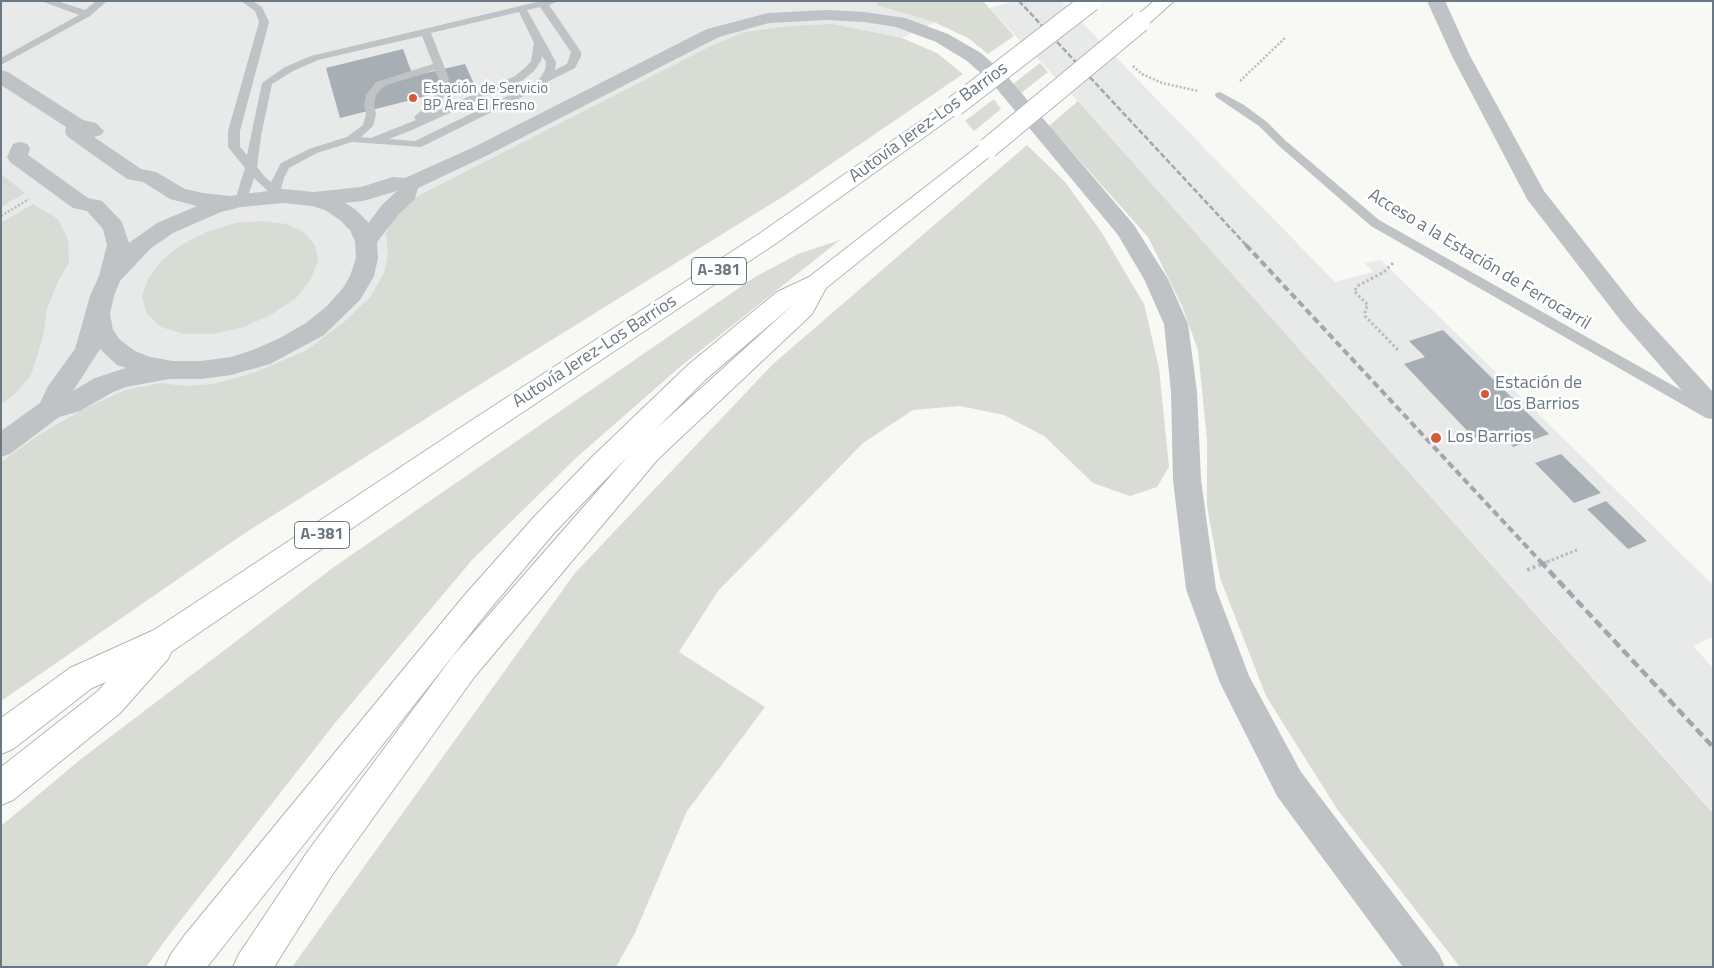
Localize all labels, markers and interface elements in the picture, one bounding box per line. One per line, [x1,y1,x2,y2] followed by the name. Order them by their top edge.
[845,58,1013,188] street label: Autovía Jerez-Los Barrios
[423,80,548,115] place label: Estación de Servicio BP Área El Fresno
[407,92,419,104] marker: Estación de Servicio BP Área El Fresno
[1364,185,1594,335] street label: Acceso a la Estación de Ferrocarril
[692,258,746,284] road number: A-381
[509,291,681,413] street label: Autovía Jerez-Los Barrios
[1495,373,1582,416] place label: Estación de Los Barrios
[1479,388,1491,400] marker: Estación de Los Barrios
[1447,427,1532,449] place label: Los Barrios
[1429,431,1443,445] marker: Los Barrios
[294,522,350,548] road number: A-381

